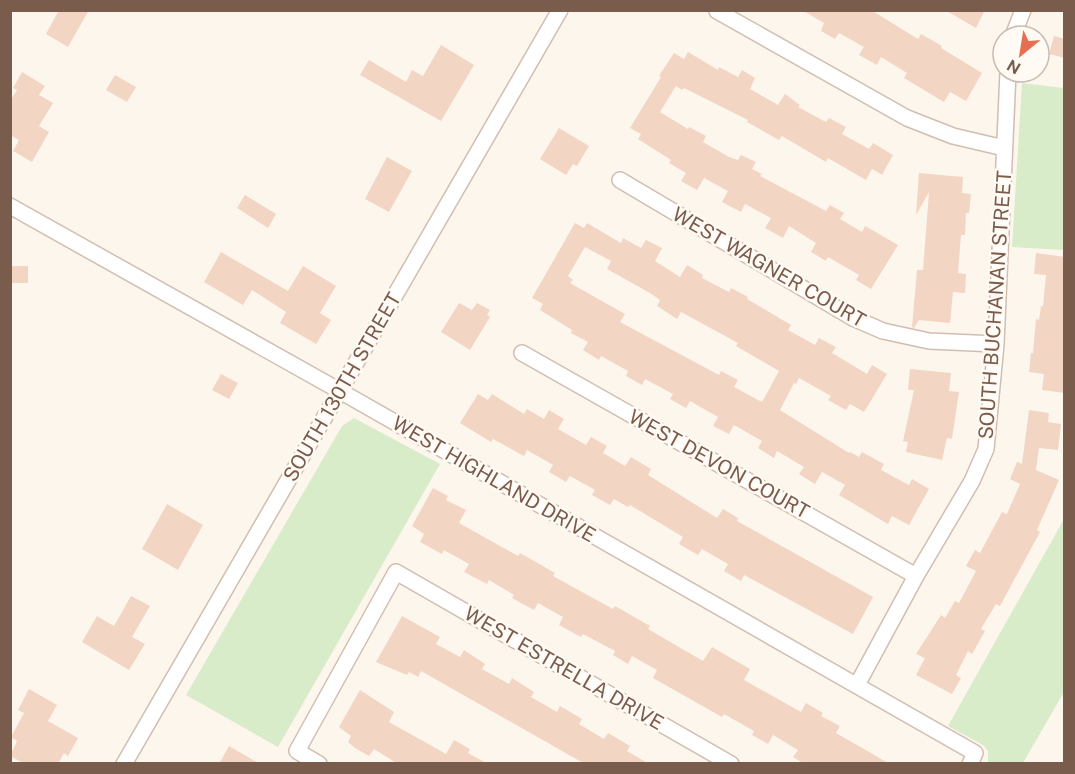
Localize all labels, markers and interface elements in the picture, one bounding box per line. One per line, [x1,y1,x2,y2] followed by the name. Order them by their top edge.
[991,24,1051,84] north arrow
[1004,55,1024,78] text: N
[974,170,1016,440] street label: SOUTH BUCHANAN STREET
[668,202,870,332] street label: WEST WAGNER COURT
[278,288,406,486] street label: SOUTH 130TH STREET
[624,404,814,524] street label: WEST DEVON COURT
[388,411,600,547] street label: WEST HIGHLAND DRIVE
[460,601,668,735] street label: WEST ESTRELLA DRIVE

